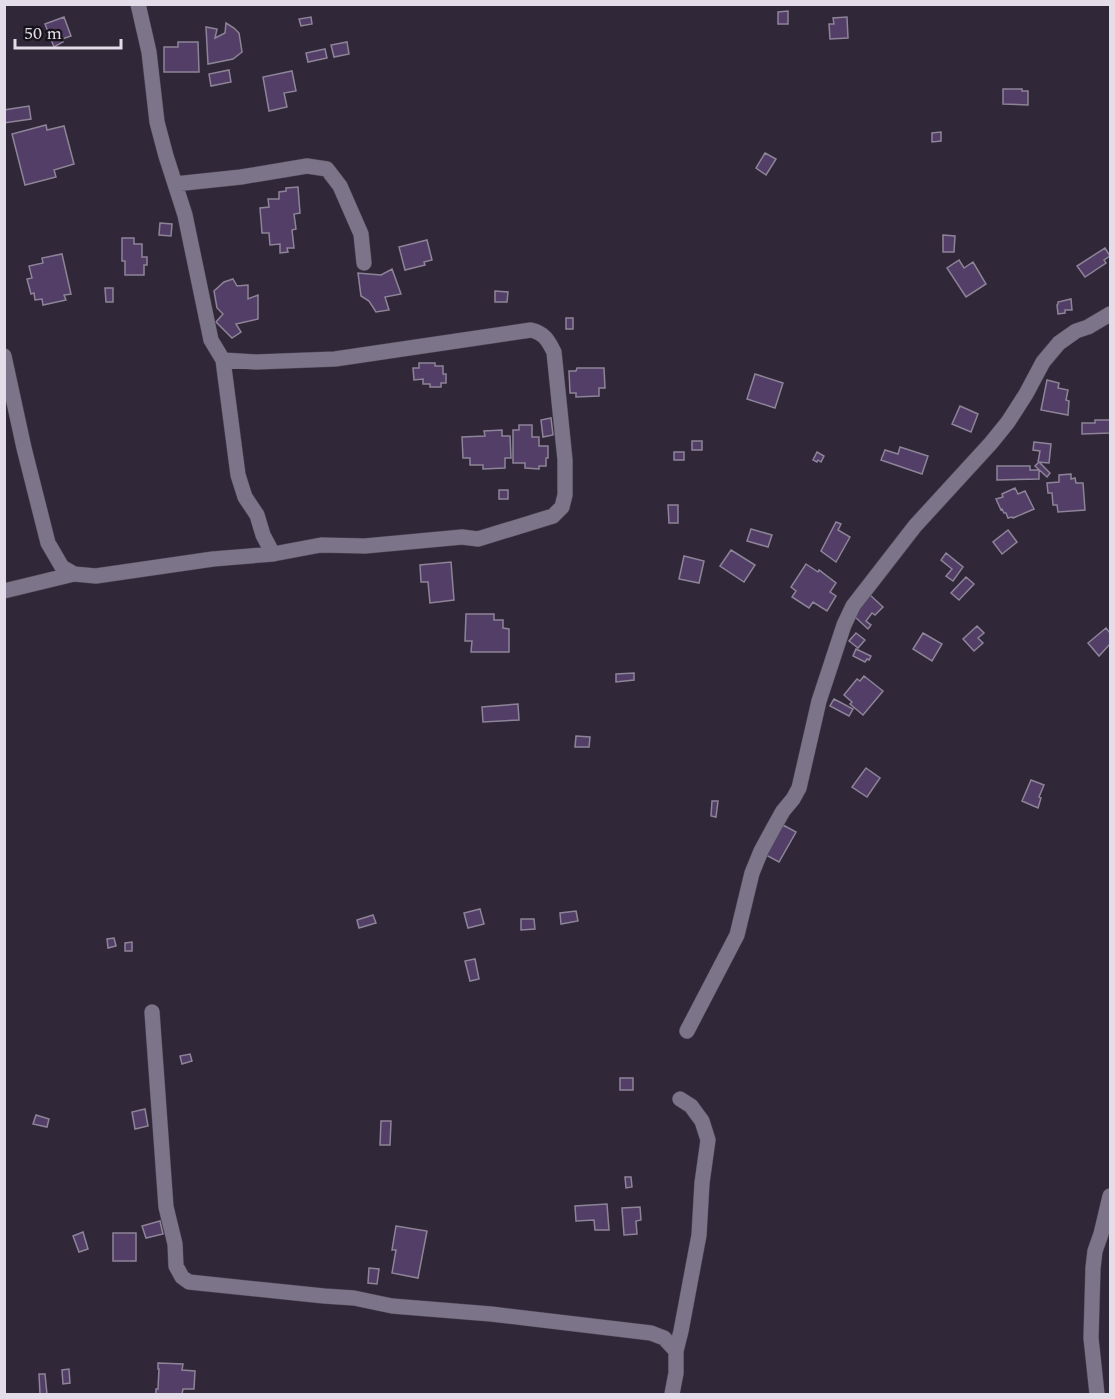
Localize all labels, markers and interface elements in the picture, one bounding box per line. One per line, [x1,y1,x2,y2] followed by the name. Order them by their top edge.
[15,12,122,50] scale bar
[24,20,62,47] text: 50 m

